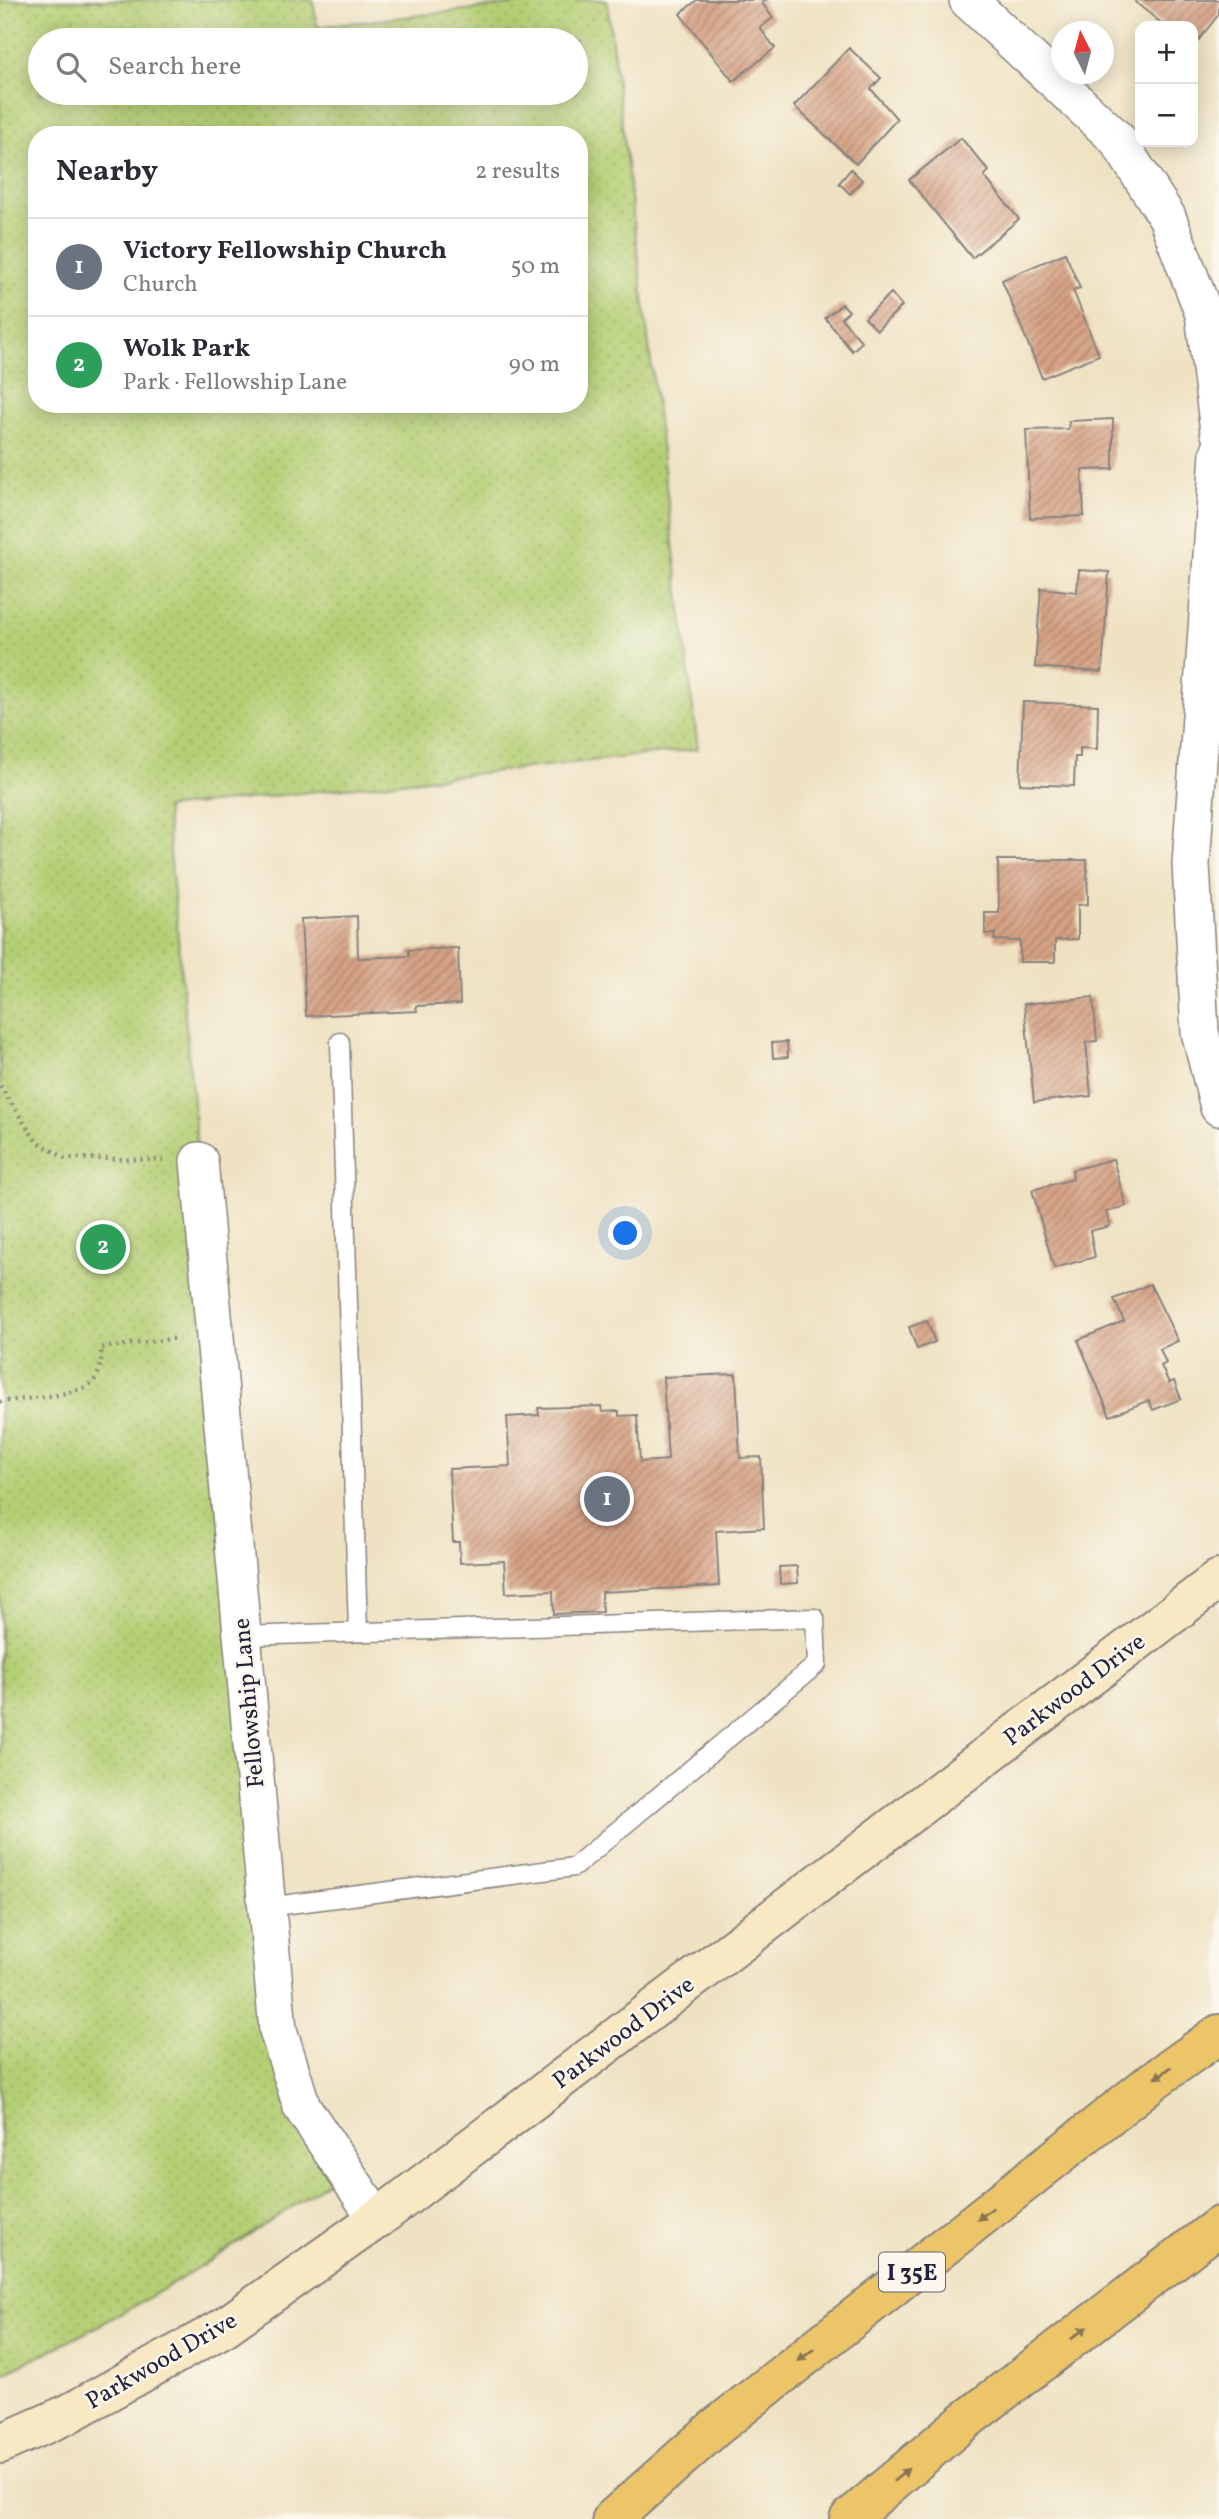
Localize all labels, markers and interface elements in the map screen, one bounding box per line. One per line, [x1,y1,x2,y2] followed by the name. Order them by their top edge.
[1051,21,1114,84] north arrow
[1135,21,1198,147] map controls
[1135,21,1198,84] button: +
[28,28,588,105] search box
[52,48,90,86] icon: search
[108,49,241,85] text: Search here
[1135,84,1198,147] button: −
[56,151,158,193] text: Nearby
[475,156,560,188] text: 2 results
[123,233,447,269] text: Victory Fellowship Church
[74,251,84,283] text: 1
[511,251,560,283] text: 50 m
[123,269,198,301] text: Church
[123,331,250,367] text: Wolk Park
[73,349,85,381] text: 2
[509,349,560,381] text: 90 m
[123,367,347,399] text: Park · Fellowship Lane
[608,1216,642,1250] your location
[80,1221,126,1273] pin: 2
[584,1473,630,1525] pin: 1
[226,1616,274,1789] street label: Fellowship Lane
[997,1626,1153,1755] street label: Parkwood Drive
[546,1969,702,2098] street label: Parkwood Drive
[1154,2066,1172,2080] one-way arrow
[976,2207,994,2222] one-way arrow
[879,2252,945,2292] road number: I 35E
[80,2305,244,2419] street label: Parkwood Drive
[1070,2327,1088,2341] one-way arrow
[798,2348,816,2363] one-way arrow
[892,2467,910,2483] one-way arrow

